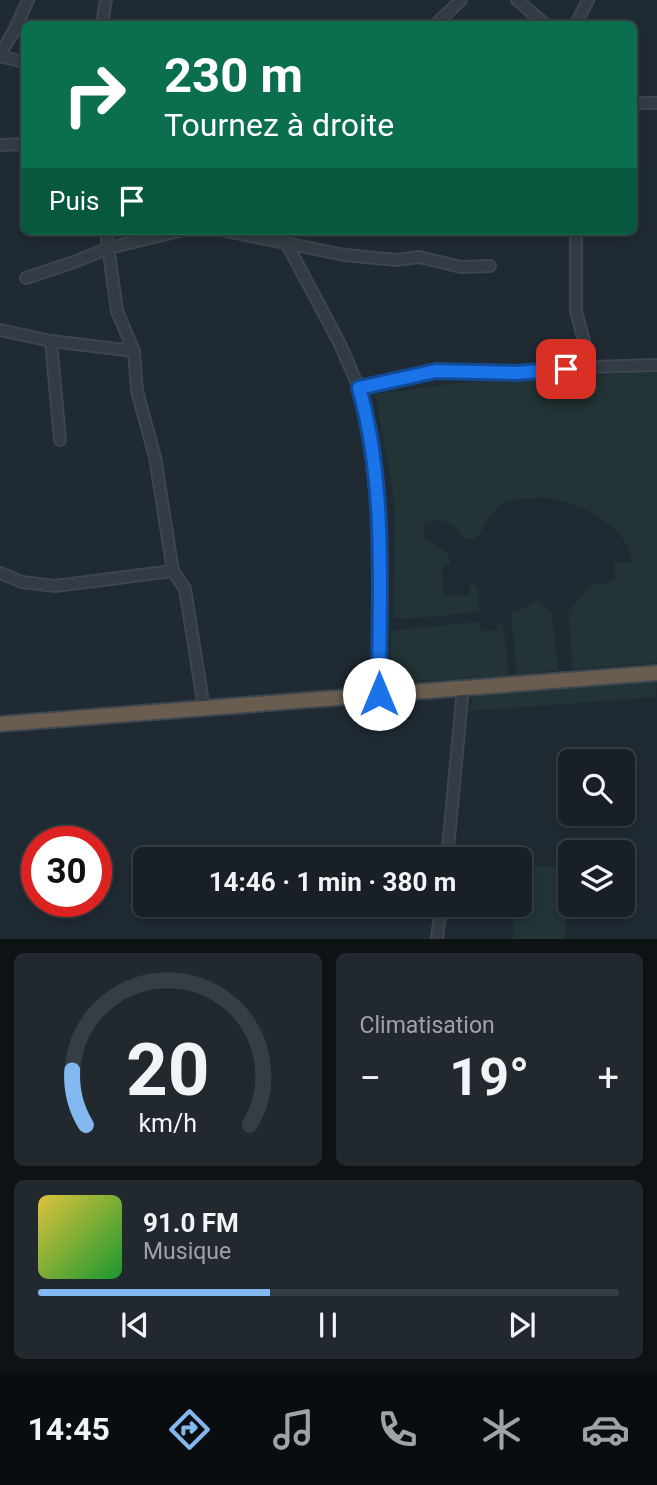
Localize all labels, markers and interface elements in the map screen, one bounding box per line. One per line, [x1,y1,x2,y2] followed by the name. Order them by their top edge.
[164,47,303,104] text: 230 m
[49,49,140,140] icon: right
[164,106,394,144] text: Tournez à droite
[113,182,151,220] icon: arrive
[49,186,99,216] text: Puis
[536,339,596,399] pin
[547,350,585,388] icon: arrive
[342,657,416,731] position arrow
[558,749,635,917] map controls
[558,749,635,826] button: search
[21,826,112,917] speed limit sign: 30
[558,840,635,917] button: layers
[209,867,456,897] text: 14:46 · 1 min · 380 m
[360,1012,495,1039] text: Climatisation
[126,1028,210,1114] text: 20
[449,1047,529,1108] text: 19°
[360,1056,381,1100] text: −
[597,1056,619,1100] text: +
[138,1109,197,1138] text: km/h
[143,1208,239,1238] text: 91.0 FM
[143,1238,231,1265] text: Musique
[116,1306,154,1344] icon: previous
[309,1306,347,1344] icon: pause
[503,1306,541,1344] icon: next
[165,1405,214,1454] icon: directions
[269,1405,318,1454] icon: music
[373,1405,422,1454] icon: phone
[477,1405,526,1454] icon: climate
[581,1405,630,1454] icon: car
[27,1410,110,1448] text: 14:45

